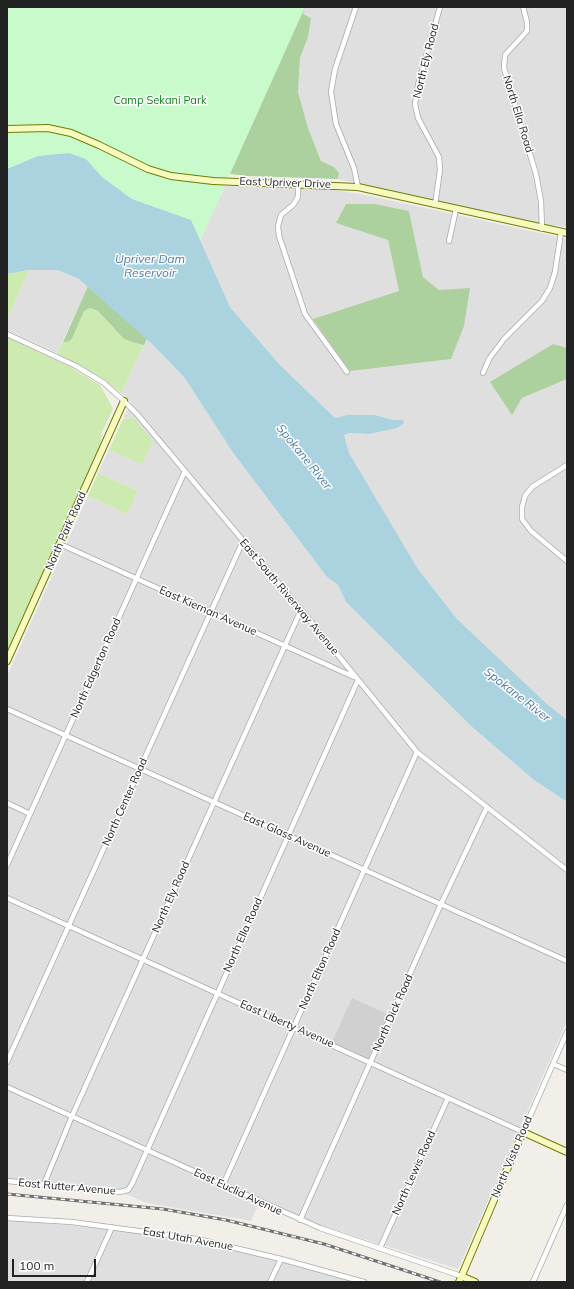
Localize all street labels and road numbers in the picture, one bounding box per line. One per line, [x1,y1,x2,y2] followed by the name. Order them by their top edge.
[410,22,442,100] street label: North Ely Road
[500,74,536,154] street label: North Ella Road
[239,175,331,191] street label: East Upriver Drive
[43,490,89,572] street label: North Park Road
[237,536,341,658] street label: East South Riverway Avenue
[157,584,259,638] street label: East Kiernan Avenue
[68,616,124,720] street label: North Edgerton Road
[100,756,150,848] street label: North Center Road
[241,810,333,860] street label: East Glass Avenue
[149,859,193,935] street label: North Ely Road
[221,896,265,974] street label: North Ella Road
[296,926,344,1012] street label: North Elton Road
[370,972,416,1054] street label: North Dick Road
[238,997,336,1051] street label: East Liberty Avenue
[489,1114,535,1200] street label: North Vista Road
[389,1129,439,1217] street label: North Lewis Road
[192,1166,284,1218] street label: East Euclid Avenue
[18,1176,116,1198] street label: East Rutter Avenue
[142,1225,234,1253] street label: East Utah Avenue

